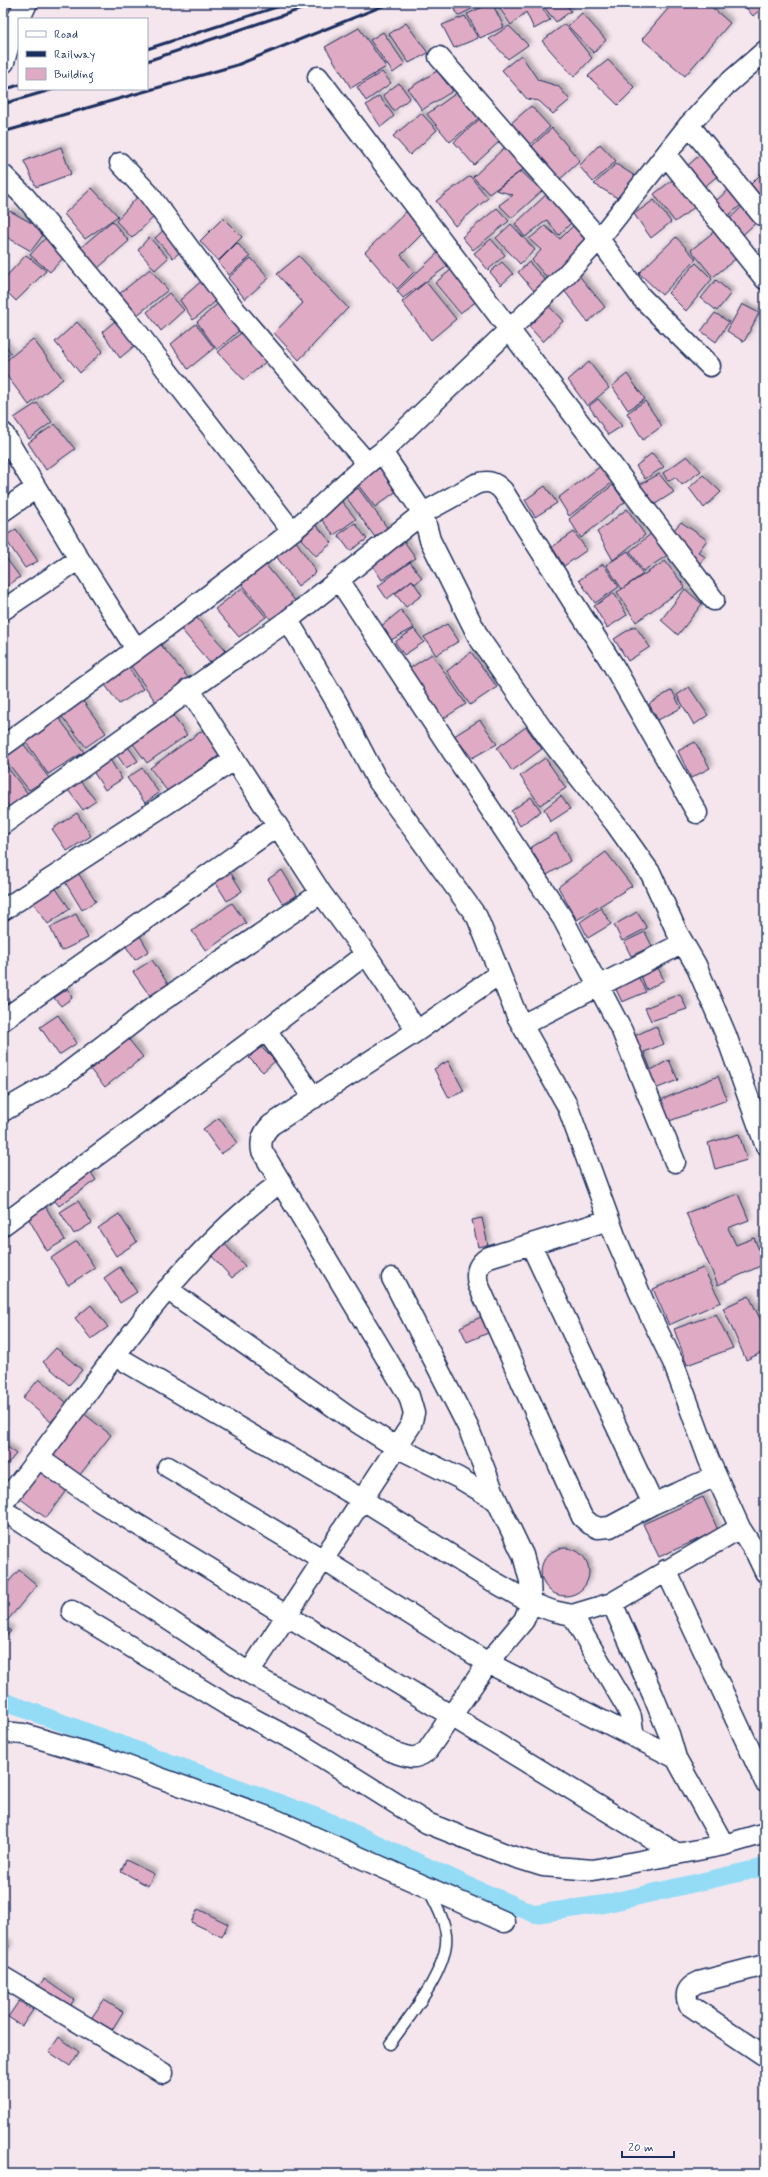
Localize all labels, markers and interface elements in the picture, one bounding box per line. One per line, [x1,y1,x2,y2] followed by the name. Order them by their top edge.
[18,18,148,90] legend
[54,27,78,43] text: Road
[54,47,96,63] text: Railway
[54,67,94,84] text: Building
[622,2133,674,2159] scale bar
[628,2140,654,2156] text: 20 m

